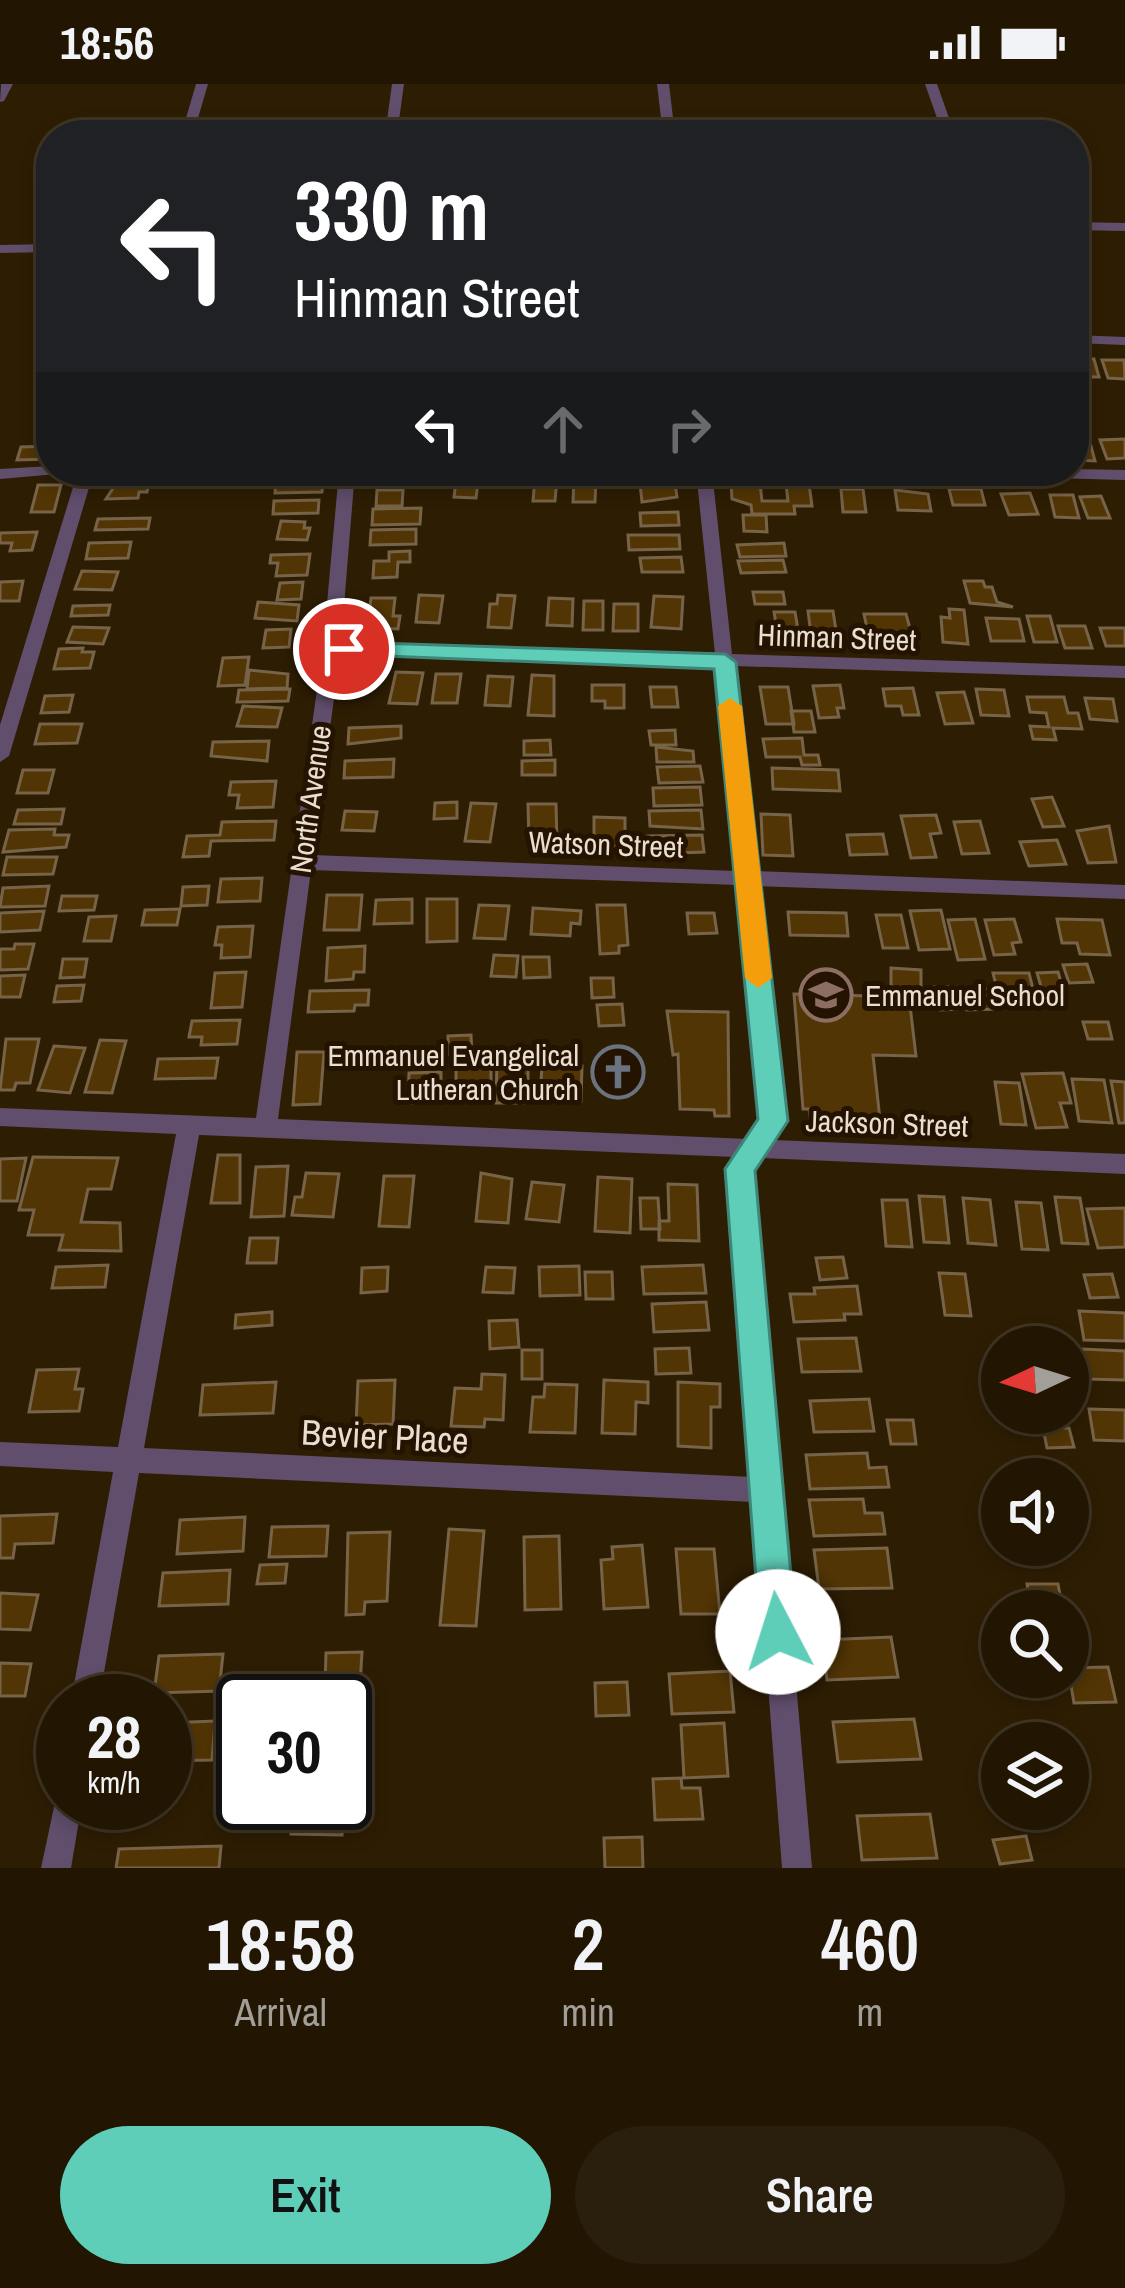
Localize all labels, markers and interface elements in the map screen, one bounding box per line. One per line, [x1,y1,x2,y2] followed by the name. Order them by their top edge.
[60,12,154,73] text: 18:56
[294,153,489,266] text: 330 m
[96,168,252,324] icon: left
[294,261,580,334] text: Hinman Street
[404,396,470,462] icon: left
[530,396,596,462] icon: ahead
[656,396,722,462] icon: right
[293,598,395,700] pin
[757,614,917,660] street label: Hinman Street
[311,616,377,682] icon: arrive
[280,723,340,875] street label: North Avenue
[528,821,684,867] street label: Watson Street
[798,967,854,1023] school or university icon: Emmanuel School
[865,975,1065,1015] place label: Emmanuel School
[327,1035,579,1109] place label: Emmanuel Evangelical Lutheran Church
[590,1044,646,1100] church icon: Emmanuel Evangelical Lutheran Church
[805,1100,969,1146] street label: Jackson Street
[981,1326,1089,1434] north arrow
[981,1326,1089,1830] map controls
[300,1408,470,1464] street label: Bevier Place
[981,1458,1089,1566] button: sound
[715,1569,841,1695] position arrow
[981,1590,1089,1698] button: search
[216,1674,372,1830] speed limit sign: 30
[87,1696,141,1777] text: 28
[981,1722,1089,1830] button: layers
[87,1762,141,1802] text: km/h
[206,1895,356,1992] text: 18:58
[572,1895,605,1992] text: 2
[821,1895,919,1992] text: 460
[235,1986,327,2038] text: Arrival
[562,1986,615,2038] text: min
[857,1986,883,2038] text: m
[60,2126,551,2264] button: Exit
[575,2126,1065,2264] button: Share

